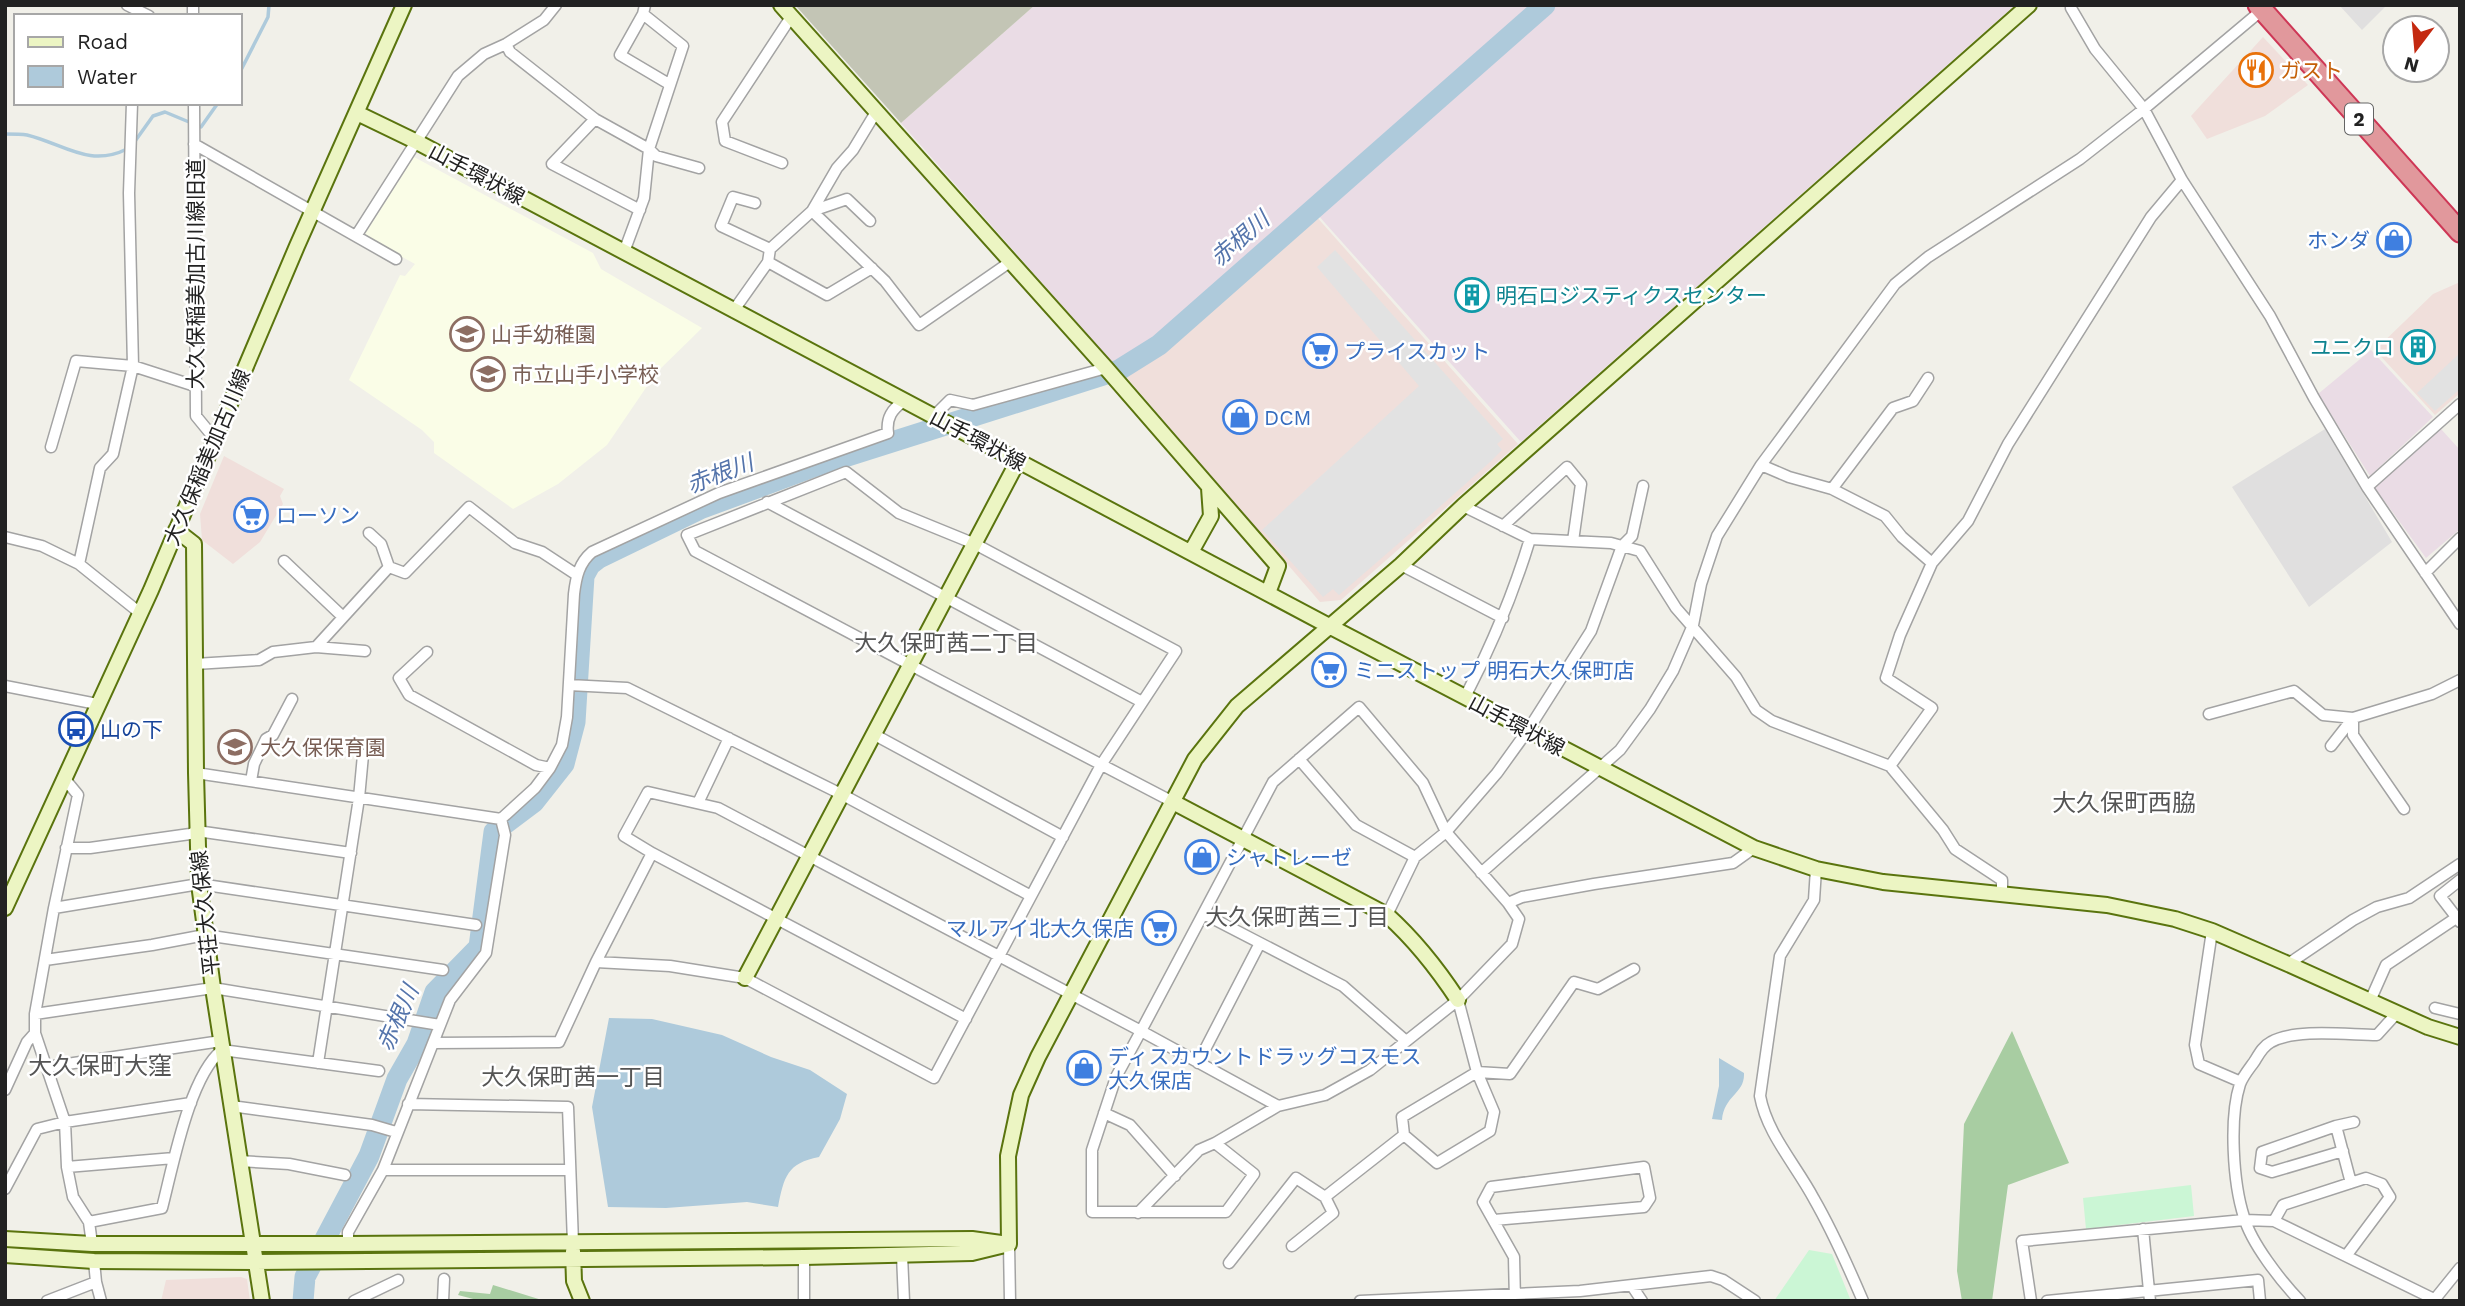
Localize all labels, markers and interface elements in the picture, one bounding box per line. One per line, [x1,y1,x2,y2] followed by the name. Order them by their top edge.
[14,14,242,105] legend
[2381,14,2451,84] north arrow
[77,29,128,54] text: Road
[2237,51,2275,89] restaurant icon: ガスト
[2402,52,2421,78] text: N
[2280,58,2343,83] place label: ガスト
[77,64,138,89] text: Water
[2345,104,2373,134] road number: 2
[425,138,529,210] street label: 山手環状線
[183,159,208,390] street label: 大久保稲美加古川線旧道
[1205,204,1277,272] water label: 赤根川
[2375,221,2413,259] shop icon: ホンダ
[2307,228,2370,253] place label: ホンダ
[1453,276,1491,314] building icon: 明石ロジスティクスセンター
[1496,283,1767,308] place label: 明石ロジスティクスセンター
[448,315,486,353] school or university icon: 山手幼稚園
[491,322,596,347] place label: 山手幼稚園
[2399,328,2437,366] building icon: ユニクロ
[1301,332,1339,370] supermarket icon: プライスカット
[2310,335,2394,360] place label: ユニクロ
[1344,339,1490,364] place label: プライスカット
[469,355,507,393] school or university icon: 市立山手小学校
[512,362,659,387] place label: 市立山手小学校
[159,365,255,549] street label: 大久保稲美加古川線
[1221,398,1259,436] shop icon: DCM
[926,404,1030,476] street label: 山手環状線
[1264,405,1311,430] place label: DCM
[683,448,760,499] water label: 赤根川
[232,496,270,534] supermarket icon: ローソン
[276,503,360,528] place label: ローソン
[854,630,1038,657] district label: 大久保町茜二丁目
[1310,651,1348,689] supermarket icon: ミニストップ 明石大久保町店
[1354,658,1634,683] place label: ミニストップ 明石大久保町店
[1465,689,1569,761] street label: 山手環状線
[57,710,95,748] bus stop icon: 山の下
[100,717,163,742] place label: 山の下
[216,728,254,766] school or university icon: 大久保保育園
[260,735,386,760] place label: 大久保保育園
[2052,789,2196,817] district label: 大久保町西脇
[1183,838,1221,876] shop icon: シャトレーゼ
[1226,845,1352,870] place label: シャトレーゼ
[186,849,224,977] street label: 平荘大久保線
[1205,904,1389,931] district label: 大久保町茜三丁目
[1140,909,1178,947] supermarket icon: マルアイ北大久保店
[946,916,1134,941] place label: マルアイ北大久保店
[372,978,426,1055] water label: 赤根川
[1108,1044,1422,1093] place label: ディスカウントドラッグコスモス 大久保店
[1065,1049,1103,1087] shop icon: ディスカウントドラッグコスモス 大久保店
[28,1052,172,1080] district label: 大久保町大窪
[481,1064,665,1091] district label: 大久保町茜一丁目

